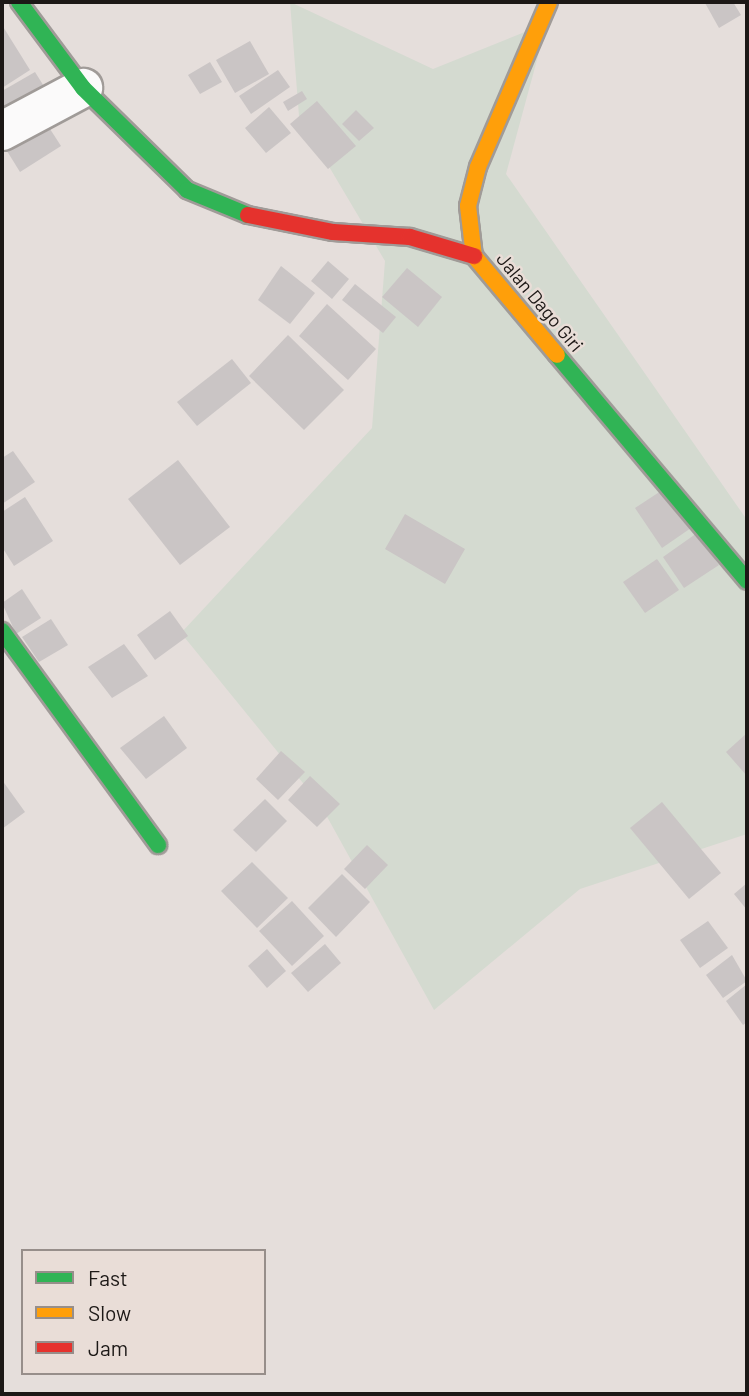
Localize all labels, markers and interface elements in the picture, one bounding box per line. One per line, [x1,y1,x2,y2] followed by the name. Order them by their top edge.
[492,248,588,356] street label: Jalan Dago Giri
[21,1249,266,1375] legend
[88,1265,128,1290] text: Fast
[88,1300,131,1325] text: Slow
[88,1335,128,1360] text: Jam

